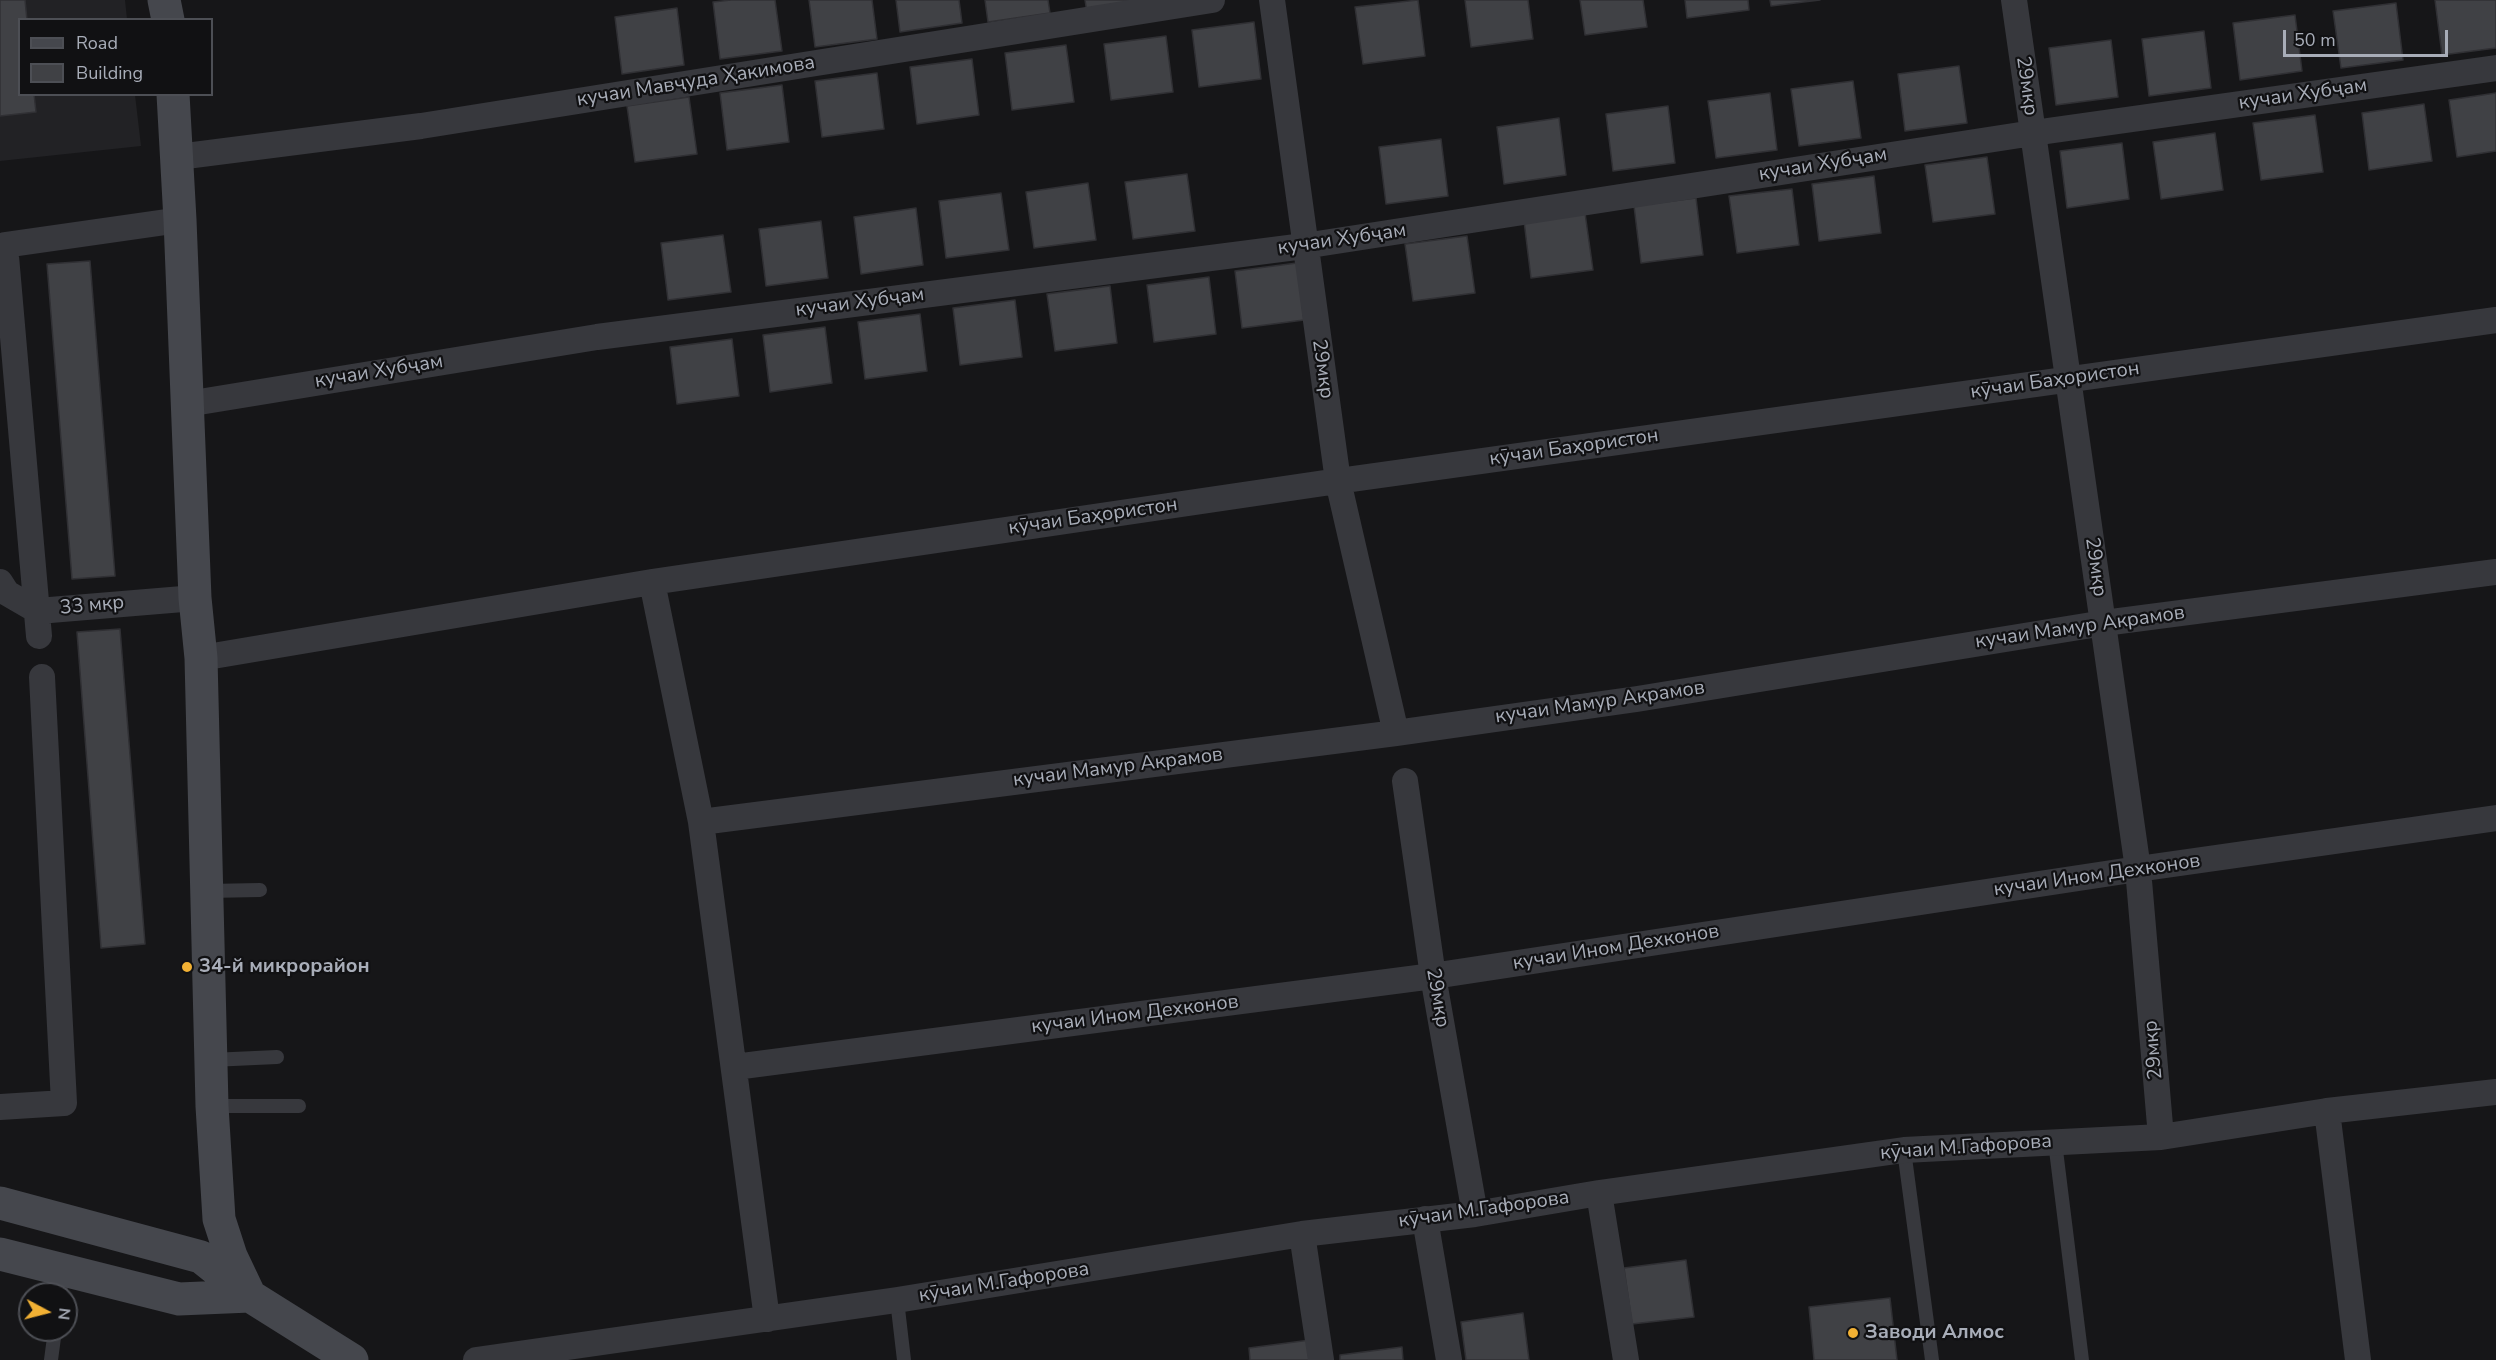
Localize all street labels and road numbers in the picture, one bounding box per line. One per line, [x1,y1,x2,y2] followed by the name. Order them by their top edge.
[575,51,817,113] street label: кучаи Мавҷуда Ҳакимова
[2010,55,2042,117] street label: 29мкр
[2237,74,2369,116] street label: кучаи Хубҷам
[1757,143,1889,187] street label: кучаи Хубҷам
[1276,219,1408,261] street label: кучаи Хубҷам
[794,283,926,323] street label: кучаи Хубҷам
[1306,338,1338,400] street label: 29мкр
[313,350,445,394] street label: кучаи Хубҷам
[1969,357,2141,405] street label: кӯчаи Баҳористон
[1488,424,1660,472] street label: кӯчаи Баҳористон
[1007,493,1179,541] street label: кӯчаи Баҳористон
[2079,536,2111,598] street label: 29мкр
[59,591,125,621] street label: 33 мкр
[1974,601,2186,655] street label: кучаи Мамур Акрамов
[1494,676,1706,730] street label: кучаи Мамур Акрамов
[1012,743,1224,793] street label: кучаи Мамур Акрамов
[1992,850,2202,902] street label: кучаи Ином Дехконов
[1511,920,1721,976] street label: кучаи Ином Дехконов
[1420,967,1454,1029] street label: 29мкр
[1030,990,1240,1040] street label: кучаи Ином Дехконов
[2139,1019,2169,1081] street label: 29мкр
[1879,1130,2053,1166] street label: кӯчаи М.Гафорова
[1397,1186,1571,1234] street label: кӯчаи М.Гафорова
[917,1258,1091,1308] street label: кӯчаи М.Гафорова

